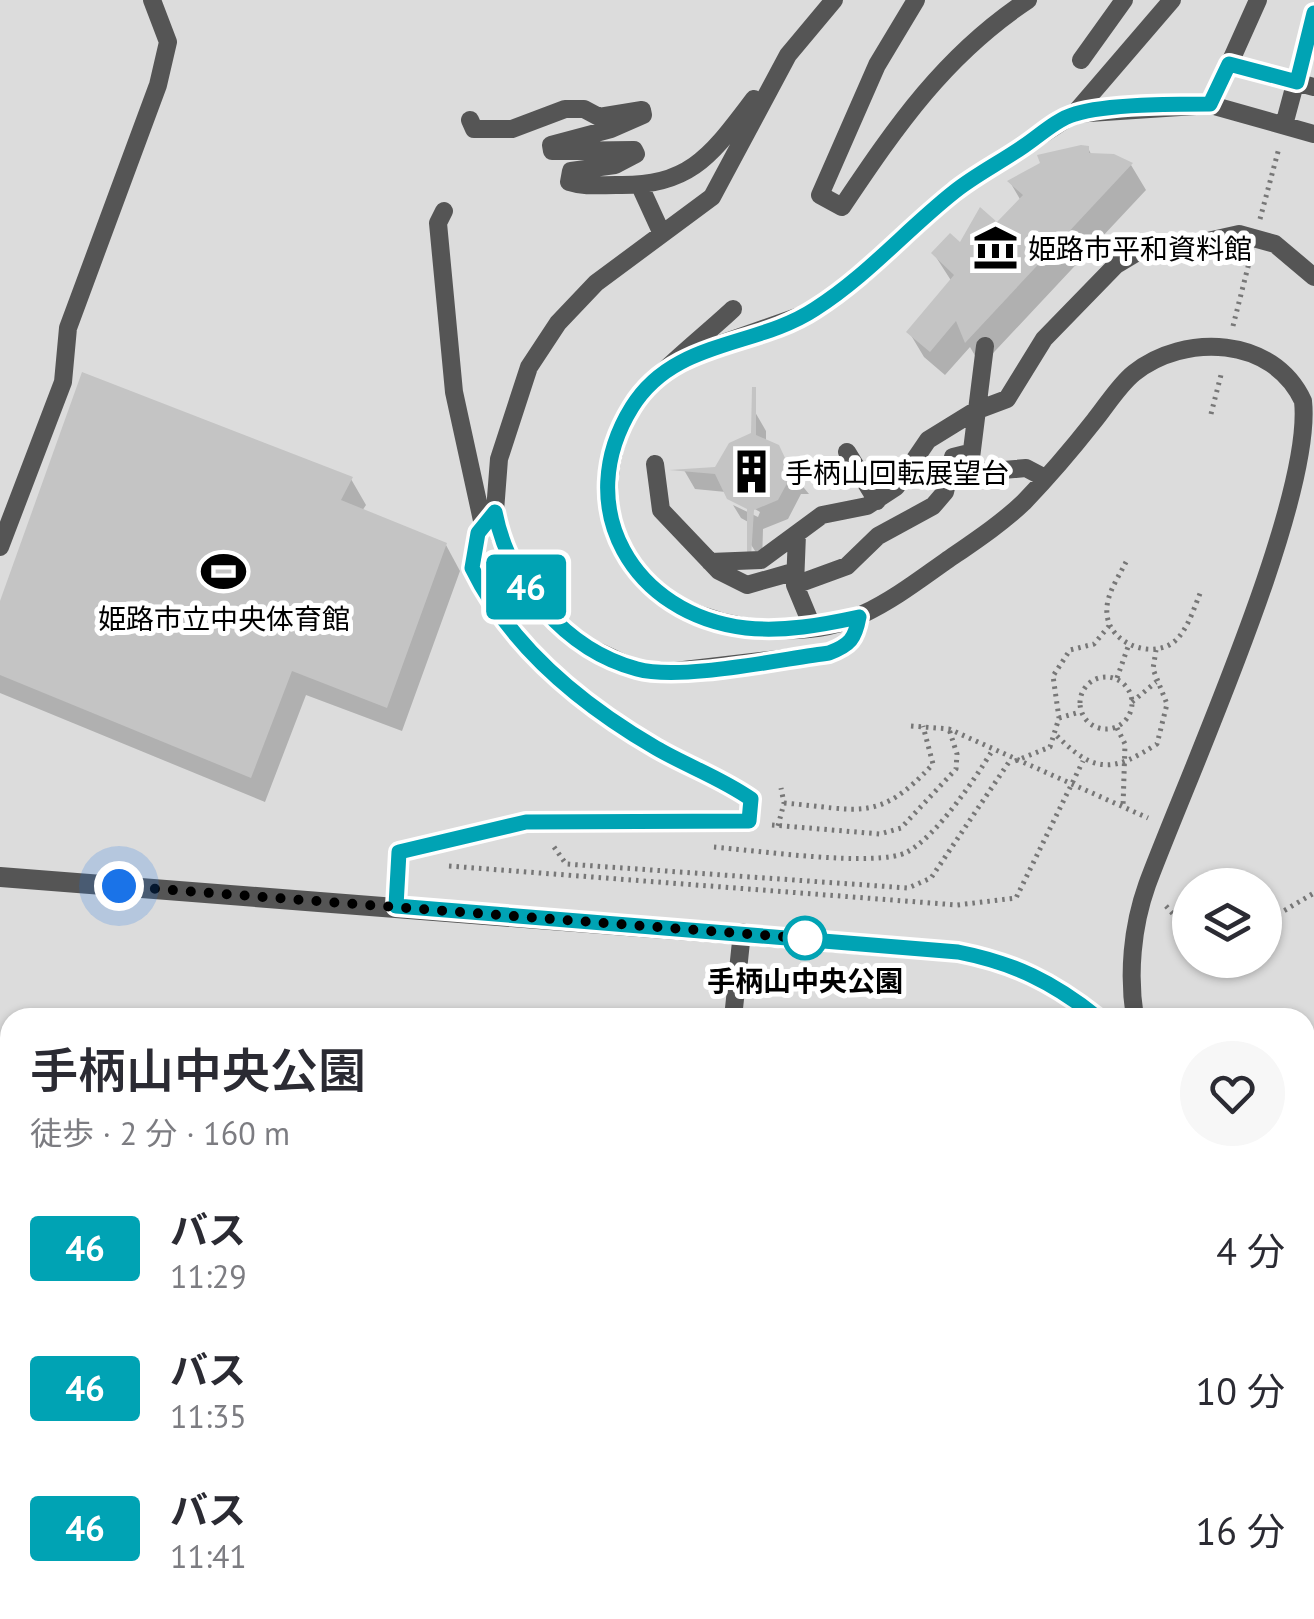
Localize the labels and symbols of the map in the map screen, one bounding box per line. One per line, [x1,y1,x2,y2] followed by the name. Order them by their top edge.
[971,224,1019,272] museum icon: 姫路市平和資料館
[1028,230,1252,267] place label: 姫路市平和資料館
[728,448,776,496] building icon: 手柄山回転展望台
[785,454,1009,491] place label: 手柄山回転展望台
[200,548,248,596] sports icon: 姫路市立中央体育館
[481,554,571,620] line badge: 46
[98,600,350,637] place label: 姫路市立中央体育館
[94,861,144,911] your location
[784,917,826,959] marker: 手柄山中央公園
[707,962,903,999] place label: 手柄山中央公園

